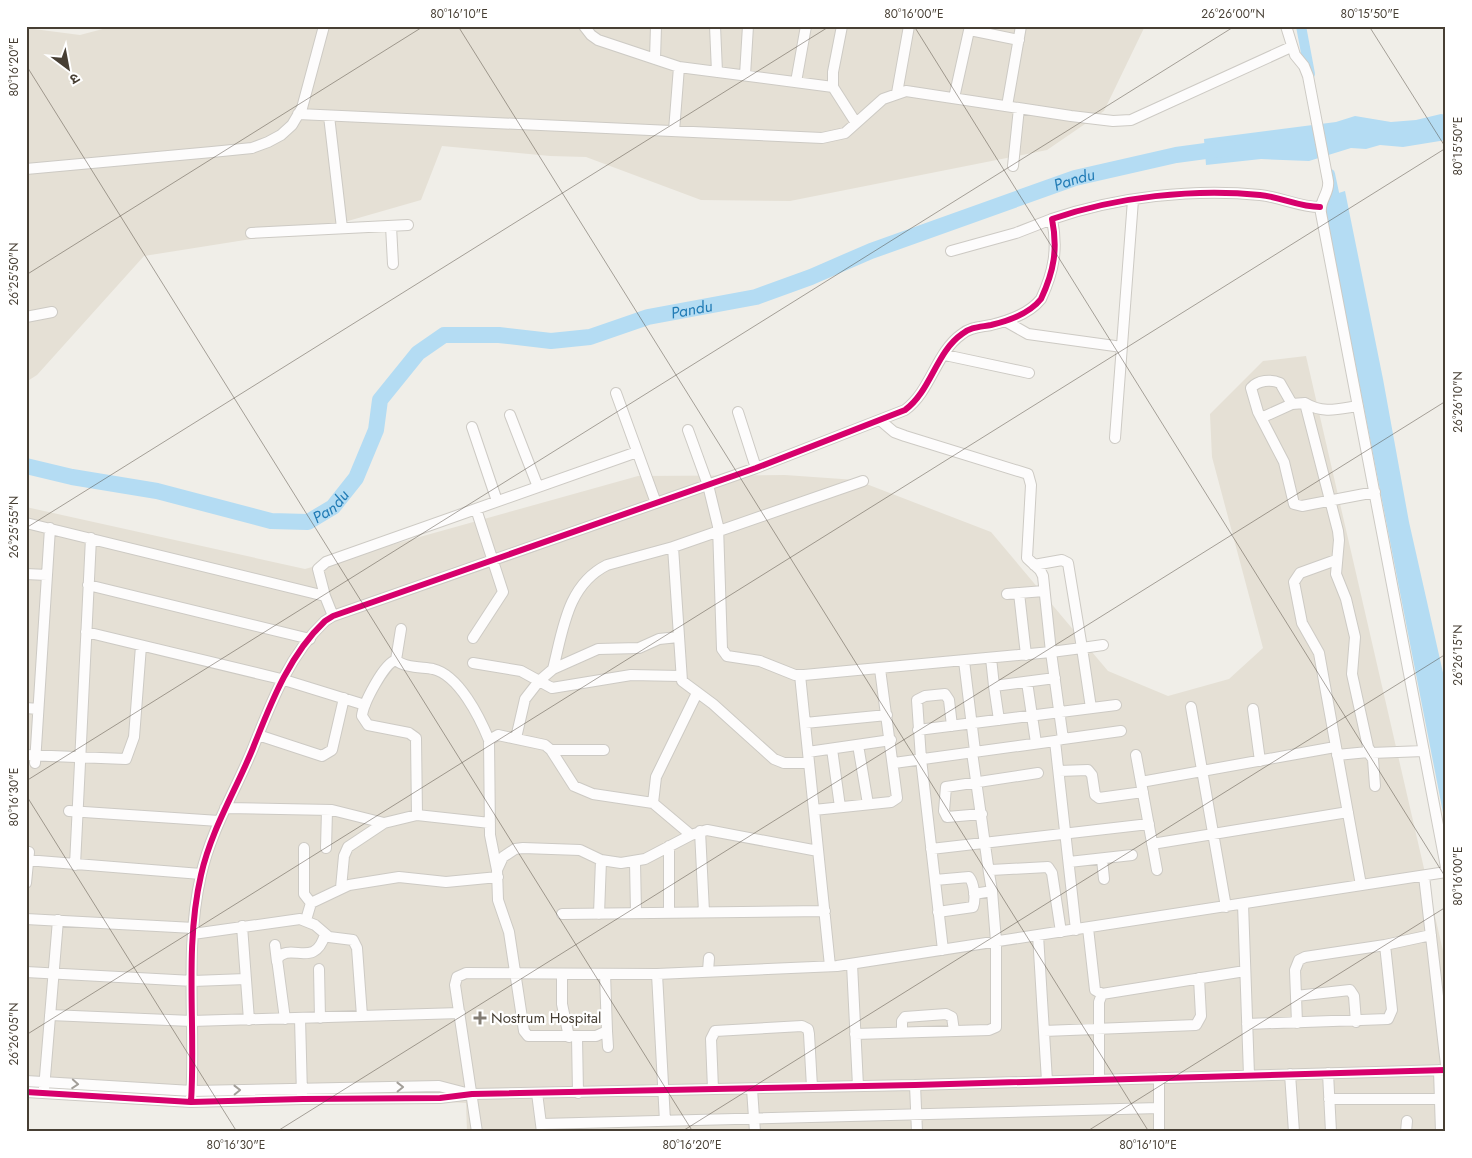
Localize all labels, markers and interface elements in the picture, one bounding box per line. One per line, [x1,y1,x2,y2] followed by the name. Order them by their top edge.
[430,5,488,23] text: 80°16'10"E
[884,5,944,23] text: 80°16'00"E
[1201,5,1265,23] text: 26°26'00"N
[1341,5,1399,23] text: 80°15'50"E
[5,37,23,97] text: 80°16'20"E
[42,42,92,92] north arrow
[65,68,84,90] text: उ
[1449,117,1467,175] text: 80°15'50"E
[1050,163,1097,197] water label: Pandu
[5,243,23,305] text: 26°25'50"N
[669,294,714,325] water label: Pandu
[1449,371,1467,433] text: 26°26'10"N
[308,485,355,529] water label: Pandu
[5,496,23,558] text: 26°25'55"N
[1449,624,1467,686] text: 26°26'15"N
[5,768,23,826] text: 80°16'30"E
[1449,846,1467,906] text: 80°16'00"E
[5,1002,23,1066] text: 26°26'05"N
[491,1007,601,1029] place label: Nostrum Hospital
[473,1011,487,1025] marker: Nostrum Hospital
[71,1078,79,1089] one-way arrow
[396,1081,404,1092] one-way arrow
[233,1085,241,1096] one-way arrow
[207,1136,265,1154] text: 80°16'30"E
[662,1136,722,1154] text: 80°16'20"E
[1119,1136,1177,1154] text: 80°16'10"E

